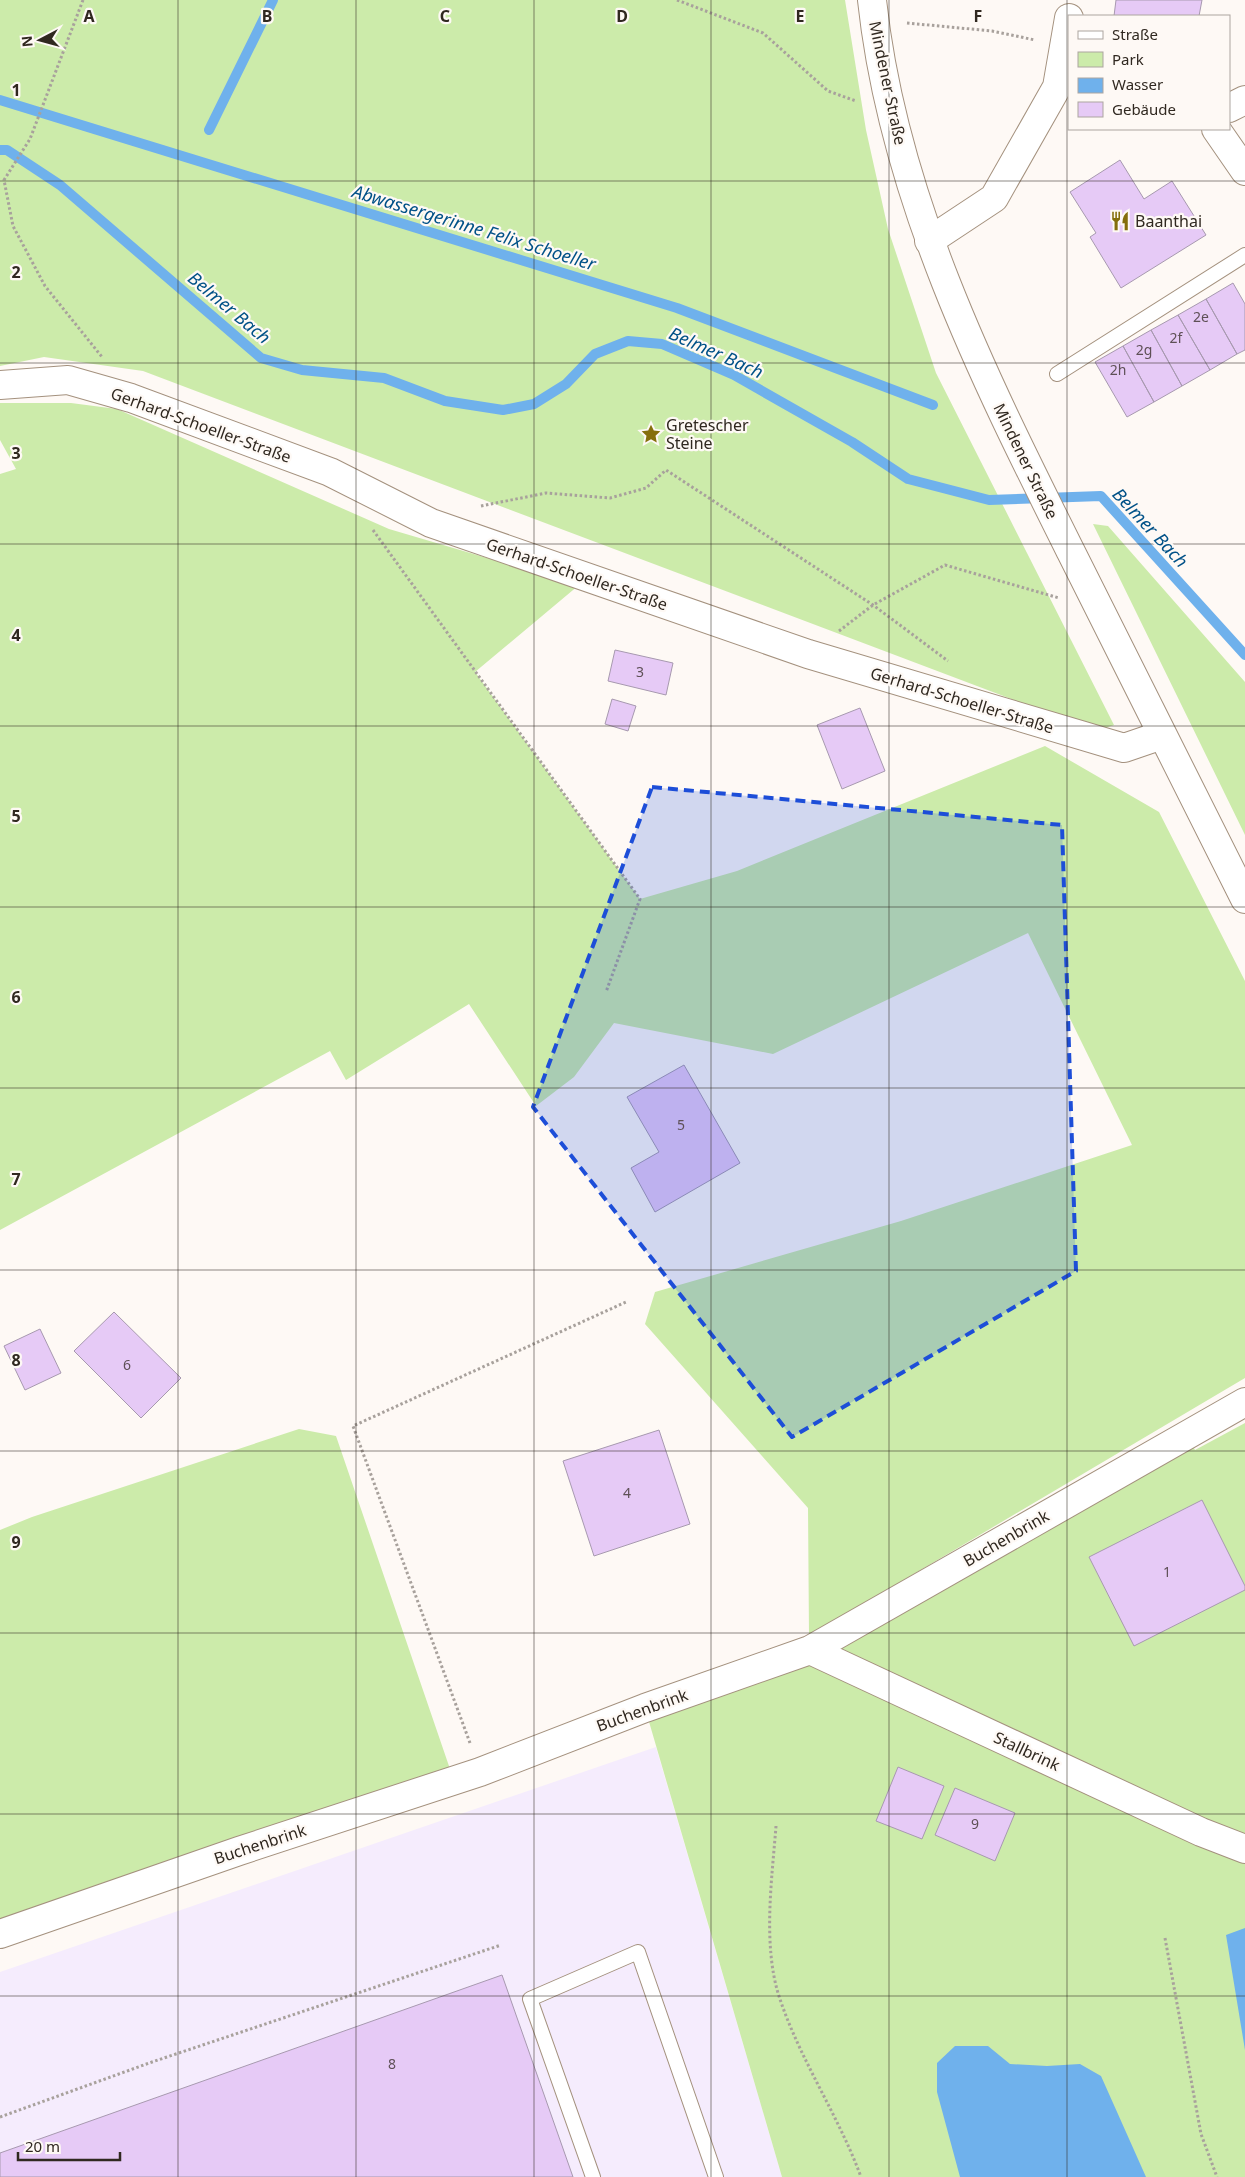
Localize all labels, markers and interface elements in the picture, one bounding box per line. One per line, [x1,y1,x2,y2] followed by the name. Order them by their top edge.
[83,5,95,27] text: A
[262,5,272,27] text: B
[440,5,450,27] text: C
[616,5,628,27] text: D
[796,5,805,27] text: E
[974,5,982,27] text: F
[15,15,65,65] north arrow
[1068,15,1230,130] legend
[864,19,912,147] street label: Mindener Straße
[1112,24,1158,44] text: Straße
[17,35,37,48] text: N
[1112,49,1144,69] text: Park
[1112,74,1163,94] text: Wasser
[11,79,21,101] text: 1
[1112,99,1176,119] text: Gebäude
[348,178,600,276] water label: Abwassergerinne Felix Schoeller
[1109,210,1131,232] restaurant icon: Baanthai
[1135,210,1202,232] place label: Baanthai
[11,261,21,283] text: 2
[183,266,276,349] water label: Belmer Bach
[1193,307,1209,326] house number: 2e
[666,321,767,384] water label: Belmer Bach
[1170,328,1184,347] house number: 2f
[1136,340,1152,359] house number: 2g
[1110,360,1126,379] house number: 2h
[108,382,294,468] street label: Gerhard-Schoeller-Straße
[988,400,1064,522] street label: Mindener Straße
[666,414,749,454] place label: Gretescher Steine
[640,423,662,445] place icon: Gretescher Steine
[11,442,21,464] text: 3
[1108,482,1194,572] water label: Belmer Bach
[483,533,671,615] street label: Gerhard-Schoeller-Straße
[11,624,21,646] text: 4
[636,662,644,681] house number: 3
[868,662,1056,738] street label: Gerhard-Schoeller-Straße
[11,805,21,827] text: 5
[11,986,21,1008] text: 6
[677,1115,685,1134] house number: 5
[11,1168,21,1190] text: 7
[11,1349,21,1371] text: 8
[123,1355,131,1374] house number: 6
[623,1483,631,1502] house number: 4
[959,1504,1053,1571] street label: Buchenbrink
[11,1531,21,1553] text: 9
[1163,1562,1171,1581] house number: 1
[593,1683,691,1737] street label: Buchenbrink
[990,1726,1064,1776] street label: Stallbrink
[971,1814,979,1833] house number: 9
[211,1819,309,1869] street label: Buchenbrink
[388,2054,396,2073] house number: 8
[18,2130,120,2162] scale bar
[25,2136,60,2156] text: 20 m

